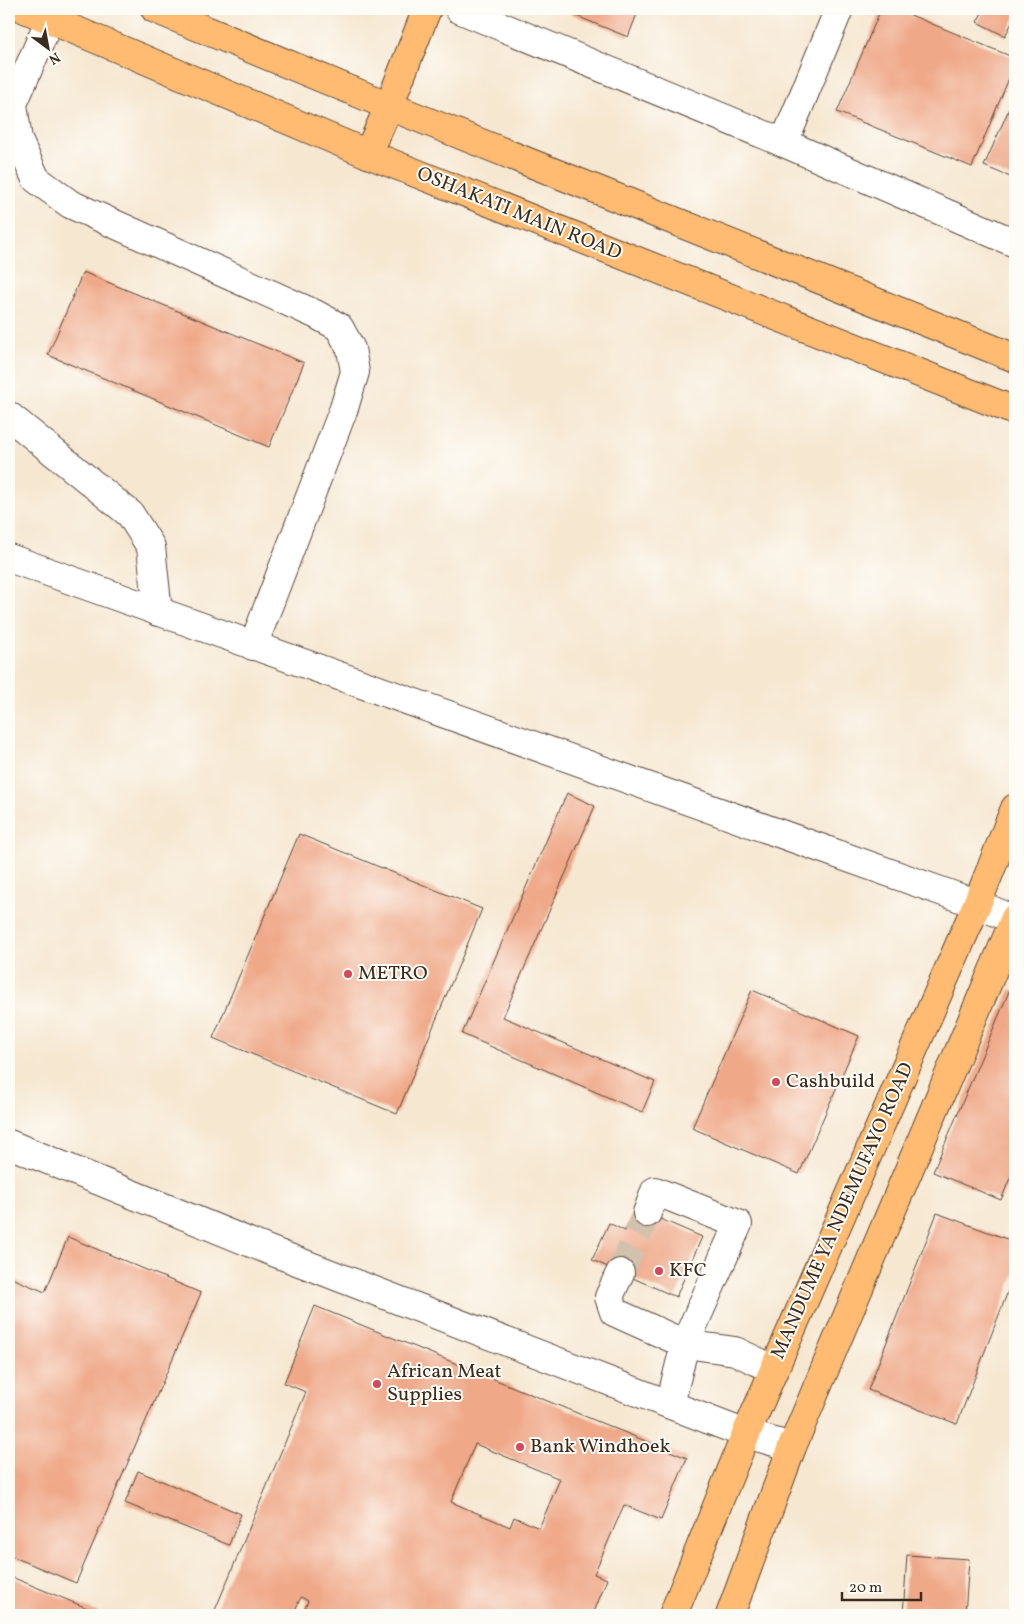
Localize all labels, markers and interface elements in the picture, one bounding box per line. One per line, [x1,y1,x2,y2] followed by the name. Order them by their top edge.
[22,22,72,72] north arrow
[45,47,63,69] text: N
[412,160,626,268] street label: OSHAKATI MAIN ROAD
[358,960,428,988] place label: METRO
[342,968,354,980] marker: METRO
[765,1058,921,1364] street label: MANDUME YA NDEMUFAYO ROAD
[786,1068,875,1096] place label: Cashbuild
[770,1076,782,1088] marker: Cashbuild
[669,1257,707,1285] place label: KFC
[653,1265,665,1277] marker: KFC
[387,1358,502,1409] place label: African Meat Supplies
[371,1378,383,1390] marker: African Meat Supplies
[530,1433,670,1461] place label: Bank Windhoek
[514,1441,526,1453] marker: Bank Windhoek
[842,1569,920,1601] scale bar
[849,1578,882,1599] text: 20 m

